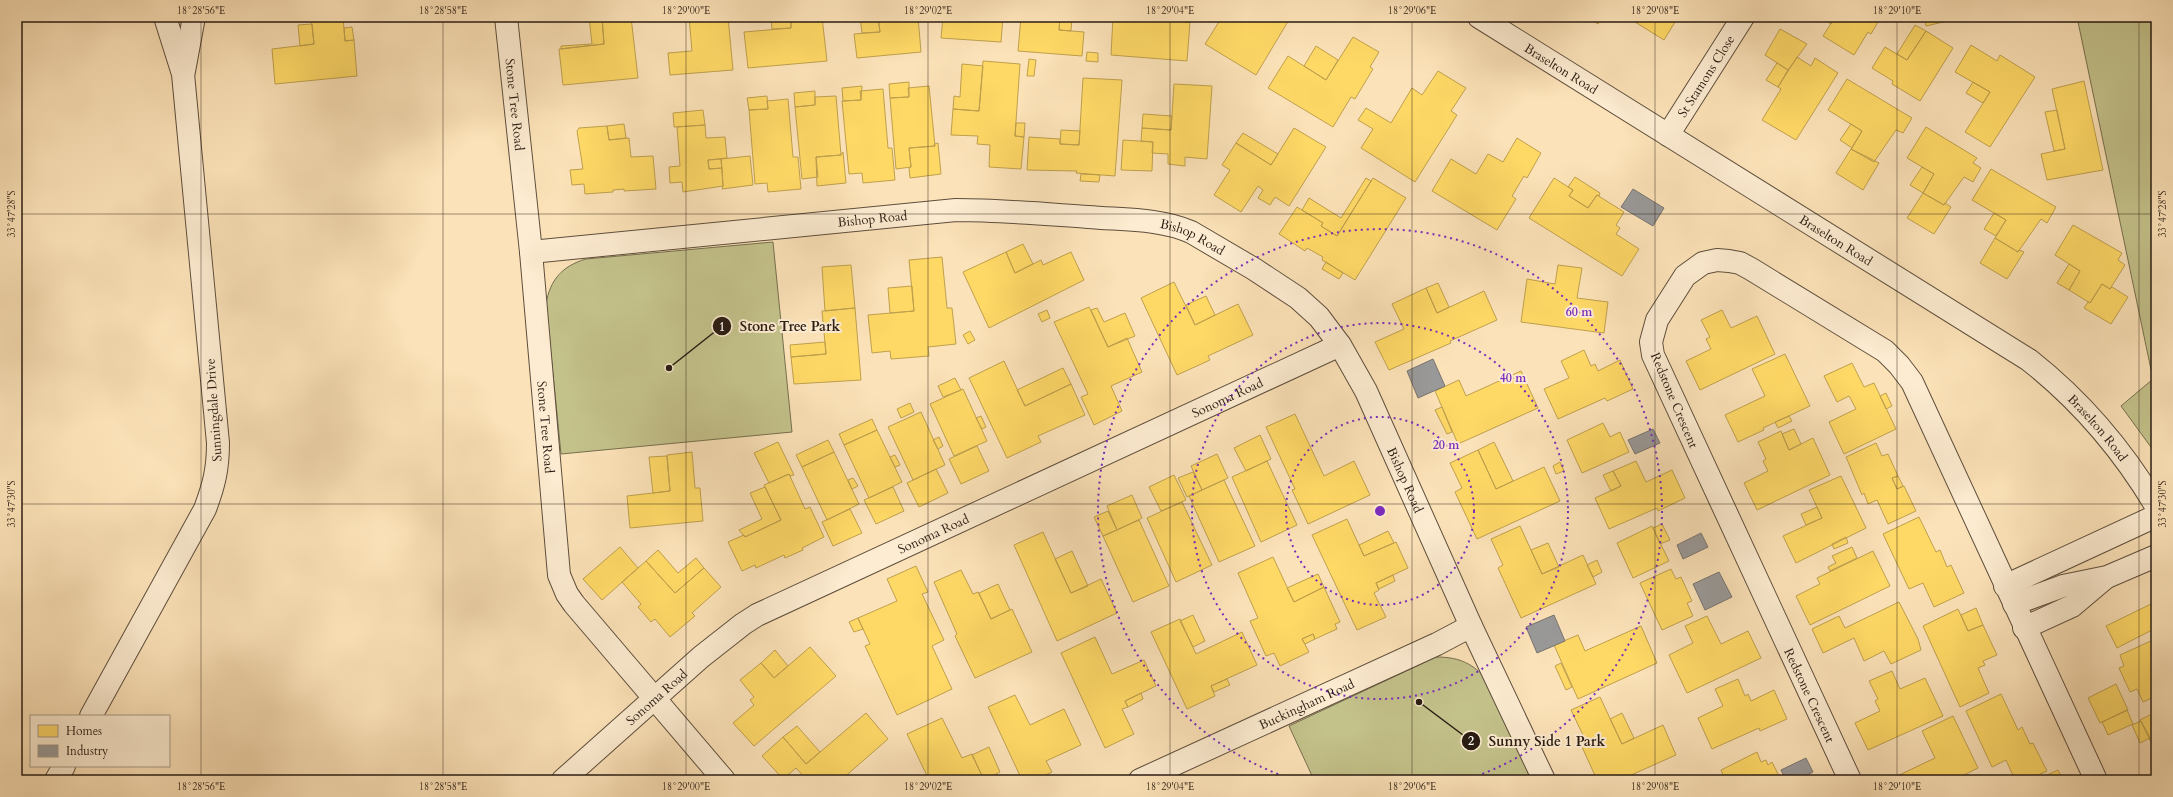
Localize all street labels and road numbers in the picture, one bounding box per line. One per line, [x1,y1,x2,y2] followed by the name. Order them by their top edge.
[1674,32,1739,121] street label: St Stamons Close
[1521,39,1601,99] street label: Braselton Road
[500,58,528,152] street label: Stone Tree Road
[837,207,908,232] street label: Bishop Road
[1796,211,1876,270] street label: Braselton Road
[1158,215,1228,260] street label: Bishop Road
[1646,350,1702,451] street label: Redstone Crescent
[201,358,227,462] street label: Sunningdale Drive
[1189,374,1266,422] street label: Sonoma Road
[532,380,558,474] street label: Stone Tree Road
[2063,391,2131,465] street label: Braselton Road
[1382,444,1427,516] street label: Bishop Road
[895,510,972,559] street label: Sonoma Road
[1779,645,1839,746] street label: Redstone Crescent
[622,665,692,730] street label: Sonoma Road
[1256,675,1357,734] street label: Buckingham Road

